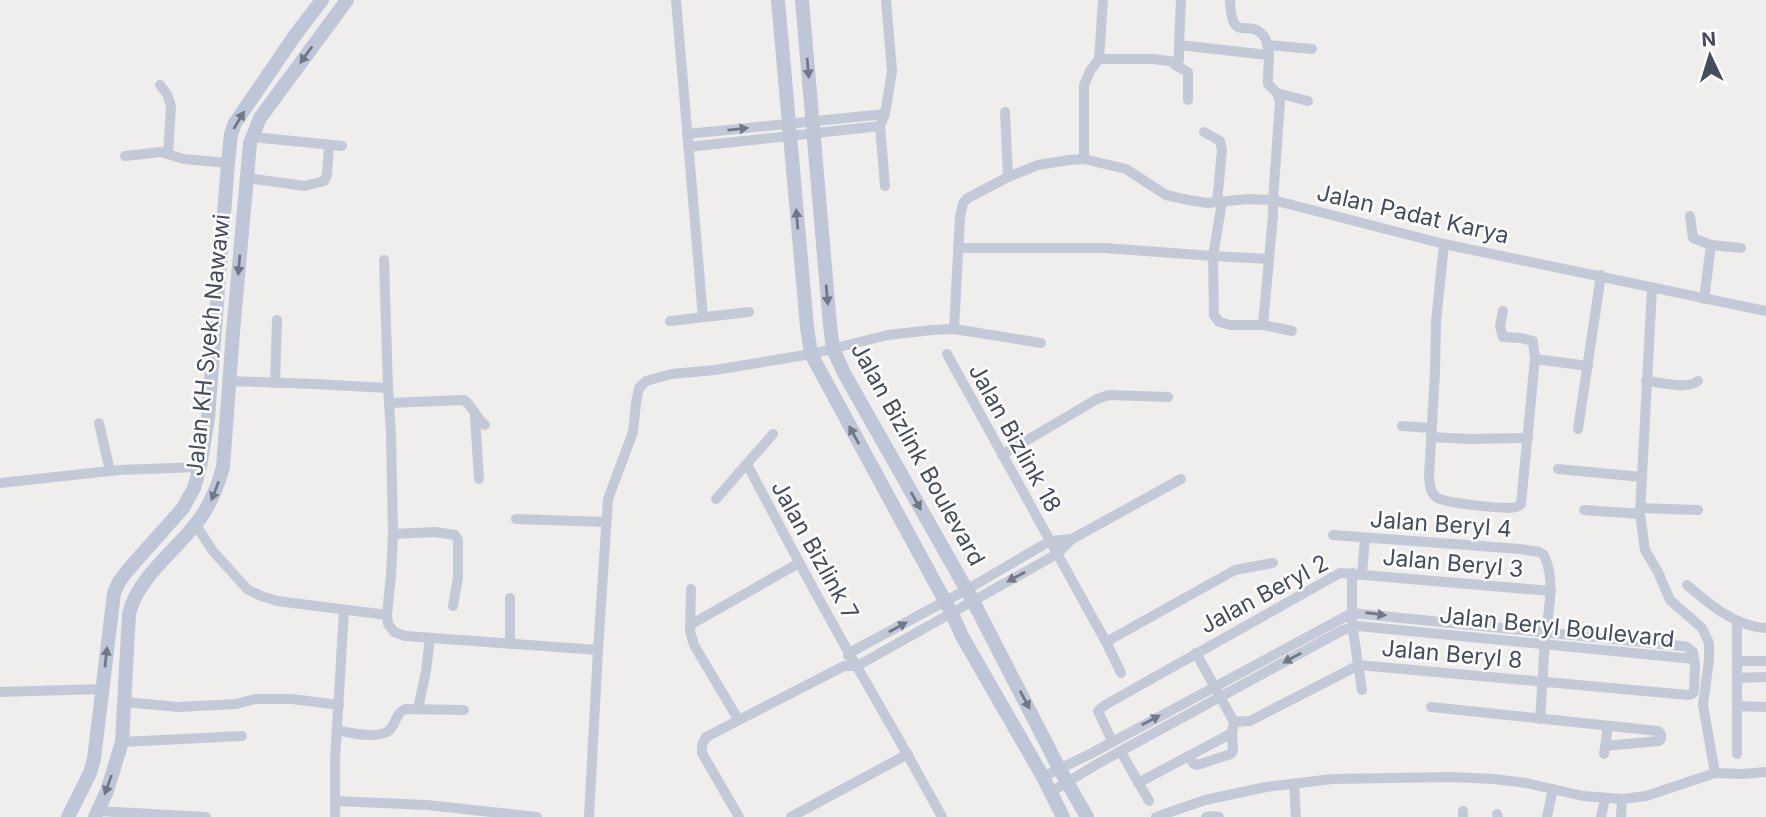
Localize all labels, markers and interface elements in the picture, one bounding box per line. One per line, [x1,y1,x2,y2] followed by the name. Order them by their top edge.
[1675,21,1745,91] north arrow
[1701,28,1717,52] text: N
[300,46,314,64] one-way arrow
[803,57,814,79] one-way arrow
[233,110,245,129] one-way arrow
[727,123,749,134] one-way arrow
[1314,178,1512,250] street label: Jalan Padat Karya
[791,208,802,230] one-way arrow
[180,213,236,477] street label: Jalan KH Syekh Nawawi
[233,254,244,276] one-way arrow
[822,284,833,306] one-way arrow
[845,338,991,570] street label: Jalan Bizlink Boulevard
[963,359,1067,517] street label: Jalan Bizlink 18
[848,425,860,445] one-way arrow
[765,476,865,624] street label: Jalan Bizlink 7
[210,480,221,501] one-way arrow
[910,491,922,510] one-way arrow
[1369,505,1513,543] street label: Jalan Beryl 4
[1381,543,1525,583] street label: Jalan Beryl 3
[1195,549,1333,639] street label: Jalan Beryl 2
[1006,571,1025,583] one-way arrow
[1438,601,1676,653] street label: Jalan Beryl Boulevard
[1365,609,1387,620] one-way arrow
[888,622,908,634] one-way arrow
[1380,634,1524,674] street label: Jalan Beryl 8
[101,646,112,668] one-way arrow
[1282,652,1302,664] one-way arrow
[1018,691,1030,711] one-way arrow
[1141,714,1161,726] one-way arrow
[103,774,114,795] one-way arrow

